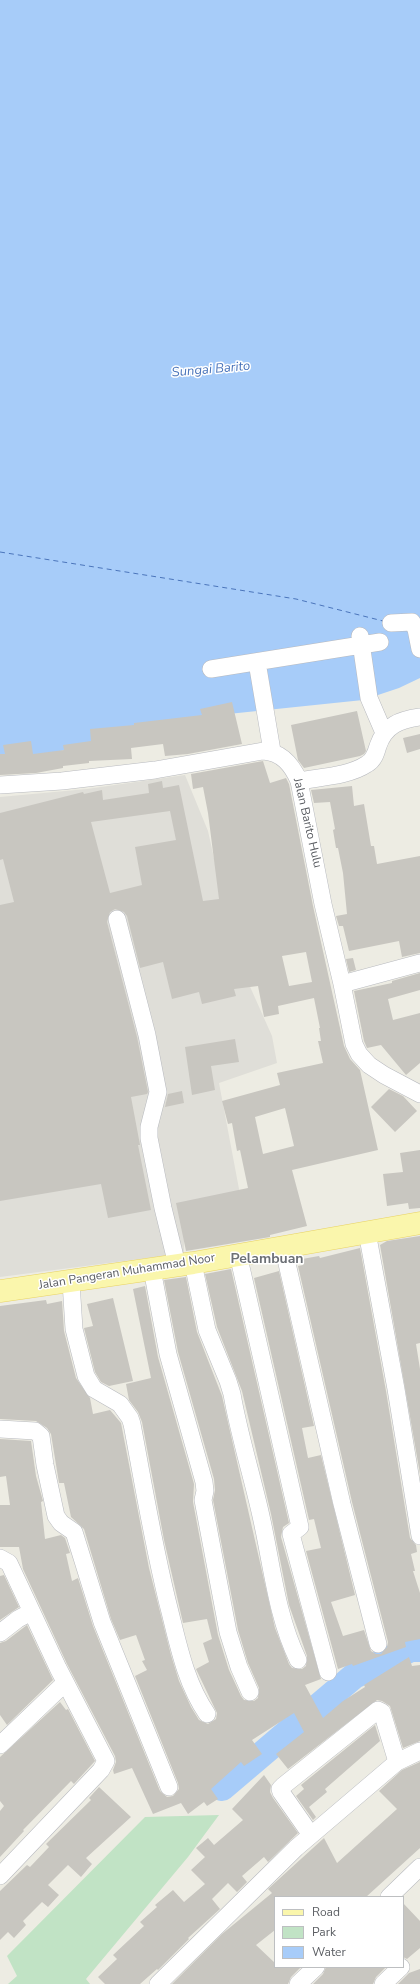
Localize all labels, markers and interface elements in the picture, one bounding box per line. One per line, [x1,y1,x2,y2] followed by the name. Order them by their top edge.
[171,359,251,381] water label: Sungai Barito
[290,777,324,869] street label: Jalan Barito Hulu
[38,1251,216,1293] street label: Jalan Pangeran Muhammad Noor
[230,1252,304,1268] district label: Pelambuan
[274,1896,404,1968] legend
[312,1904,340,1920] text: Road
[312,1924,336,1940] text: Park
[312,1944,346,1960] text: Water

